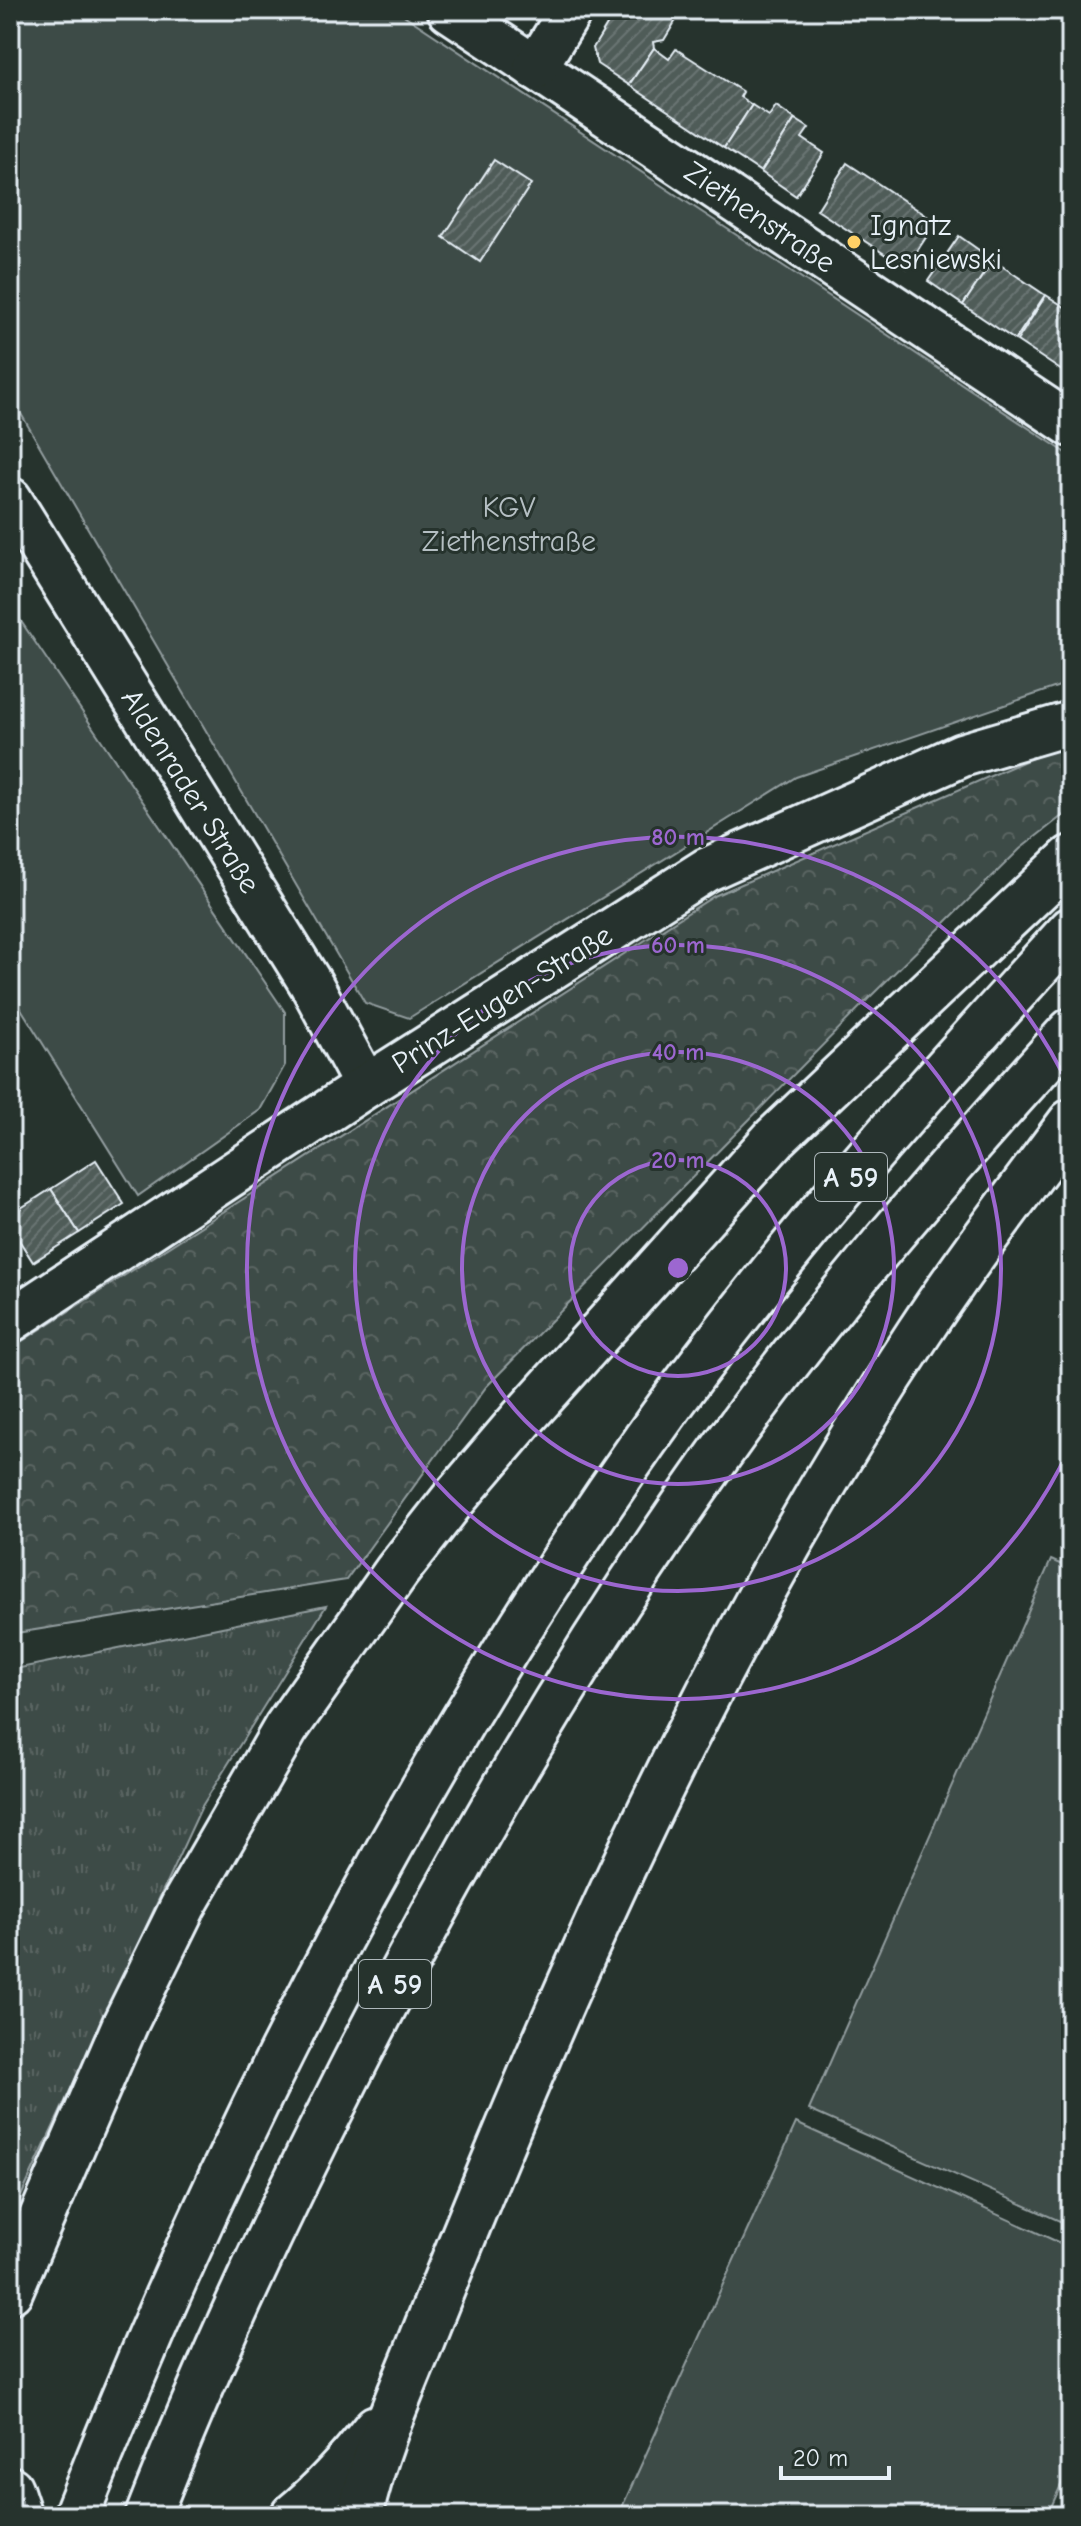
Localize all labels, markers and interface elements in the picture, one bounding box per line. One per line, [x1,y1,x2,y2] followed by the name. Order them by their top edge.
[678,154,842,281] street label: Ziethenstraße
[870,208,1002,277] place label: Ignatz Lesniewski
[845,233,863,251] marker: Ignatz Lesniewski
[422,490,596,559] park label: KGV Ziethenstraße
[114,683,267,900] street label: Aldenrader Straße
[651,823,705,851] text: 80 m
[386,918,619,1081] street label: Prinz-Eugen-Straße
[651,931,705,959] text: 60 m
[652,1038,704,1066] text: 40 m
[651,1146,705,1174] text: 20 m
[815,1153,887,1201] road number: A 59
[664,1254,692,1282] centre of rings
[359,1960,431,2008] road number: A 59
[781,2430,889,2480] scale bar
[793,2444,848,2472] text: 20 m

